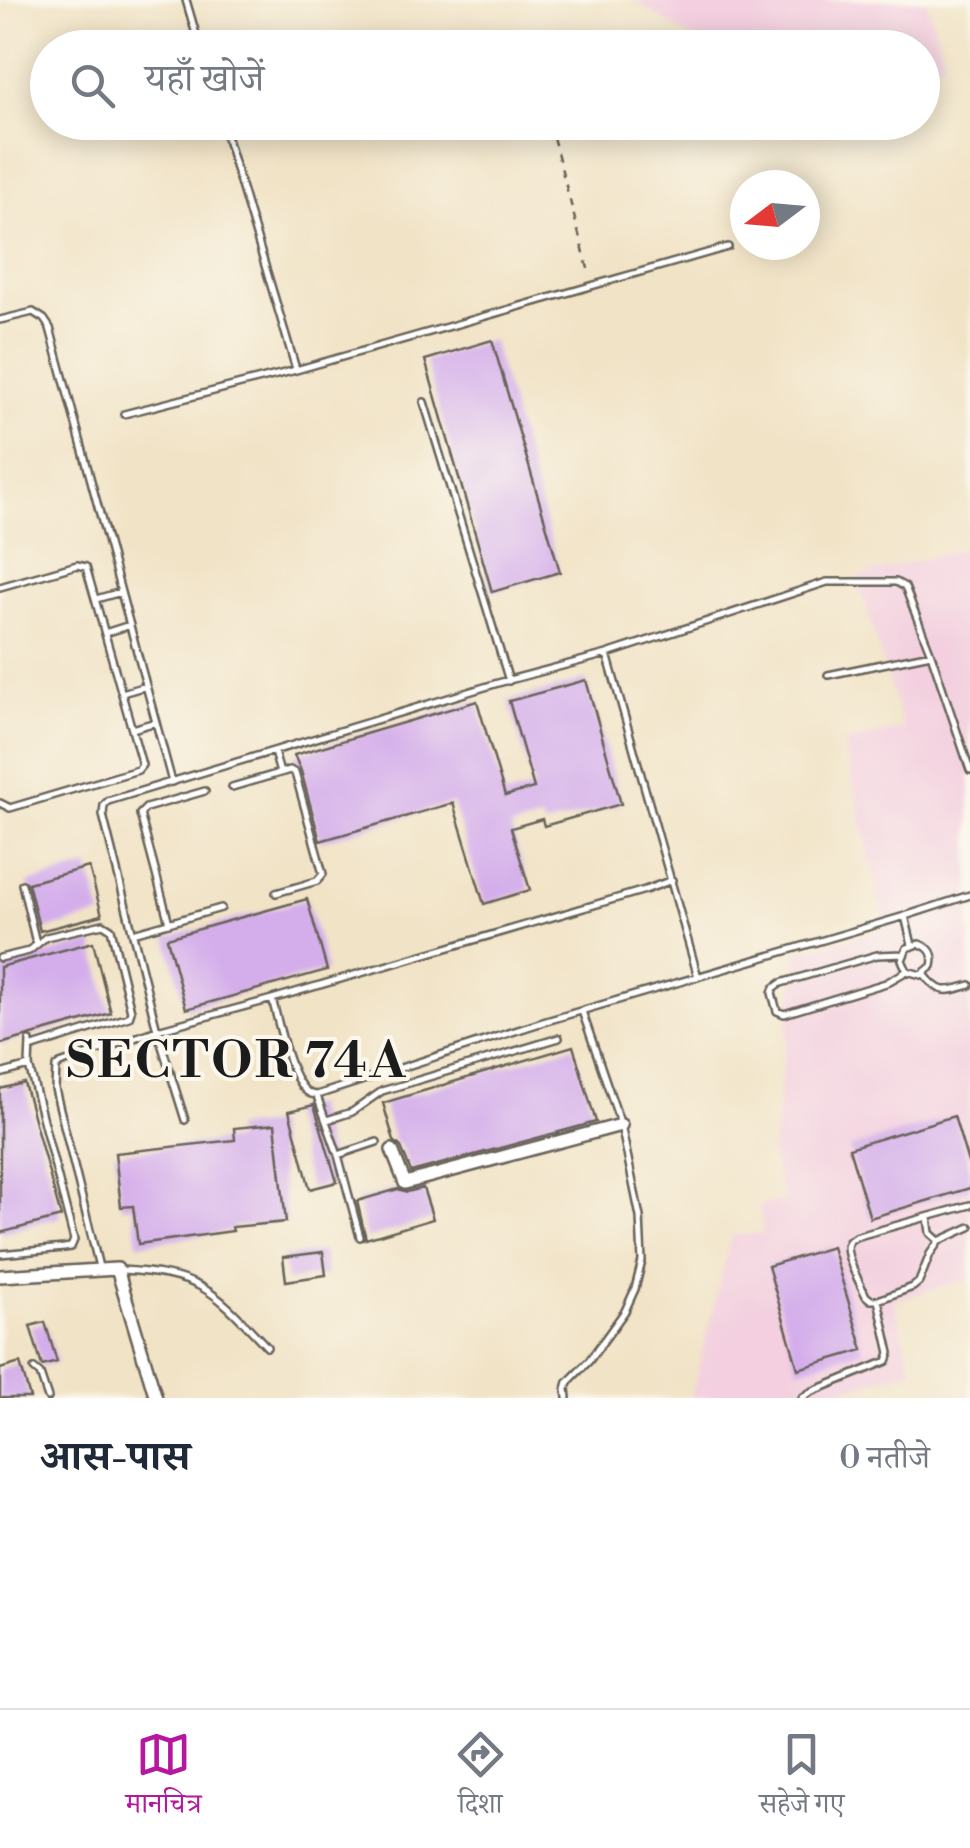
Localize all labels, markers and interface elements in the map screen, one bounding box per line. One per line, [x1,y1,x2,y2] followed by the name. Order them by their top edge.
[30,30,940,140] search box
[145,56,264,103] text: यहाँ खोजें
[65,58,120,113] icon: search
[730,170,820,260] north arrow
[66,1031,408,1093] district label: SECTOR 74A
[40,1431,190,1484] text: आस-पास
[839,1438,930,1478] text: 0 नतीजे
[126,1727,202,1831] tab: मानचित्र
[453,1727,508,1831] tab: दिशा
[759,1727,844,1831] tab: सहेजे गए

